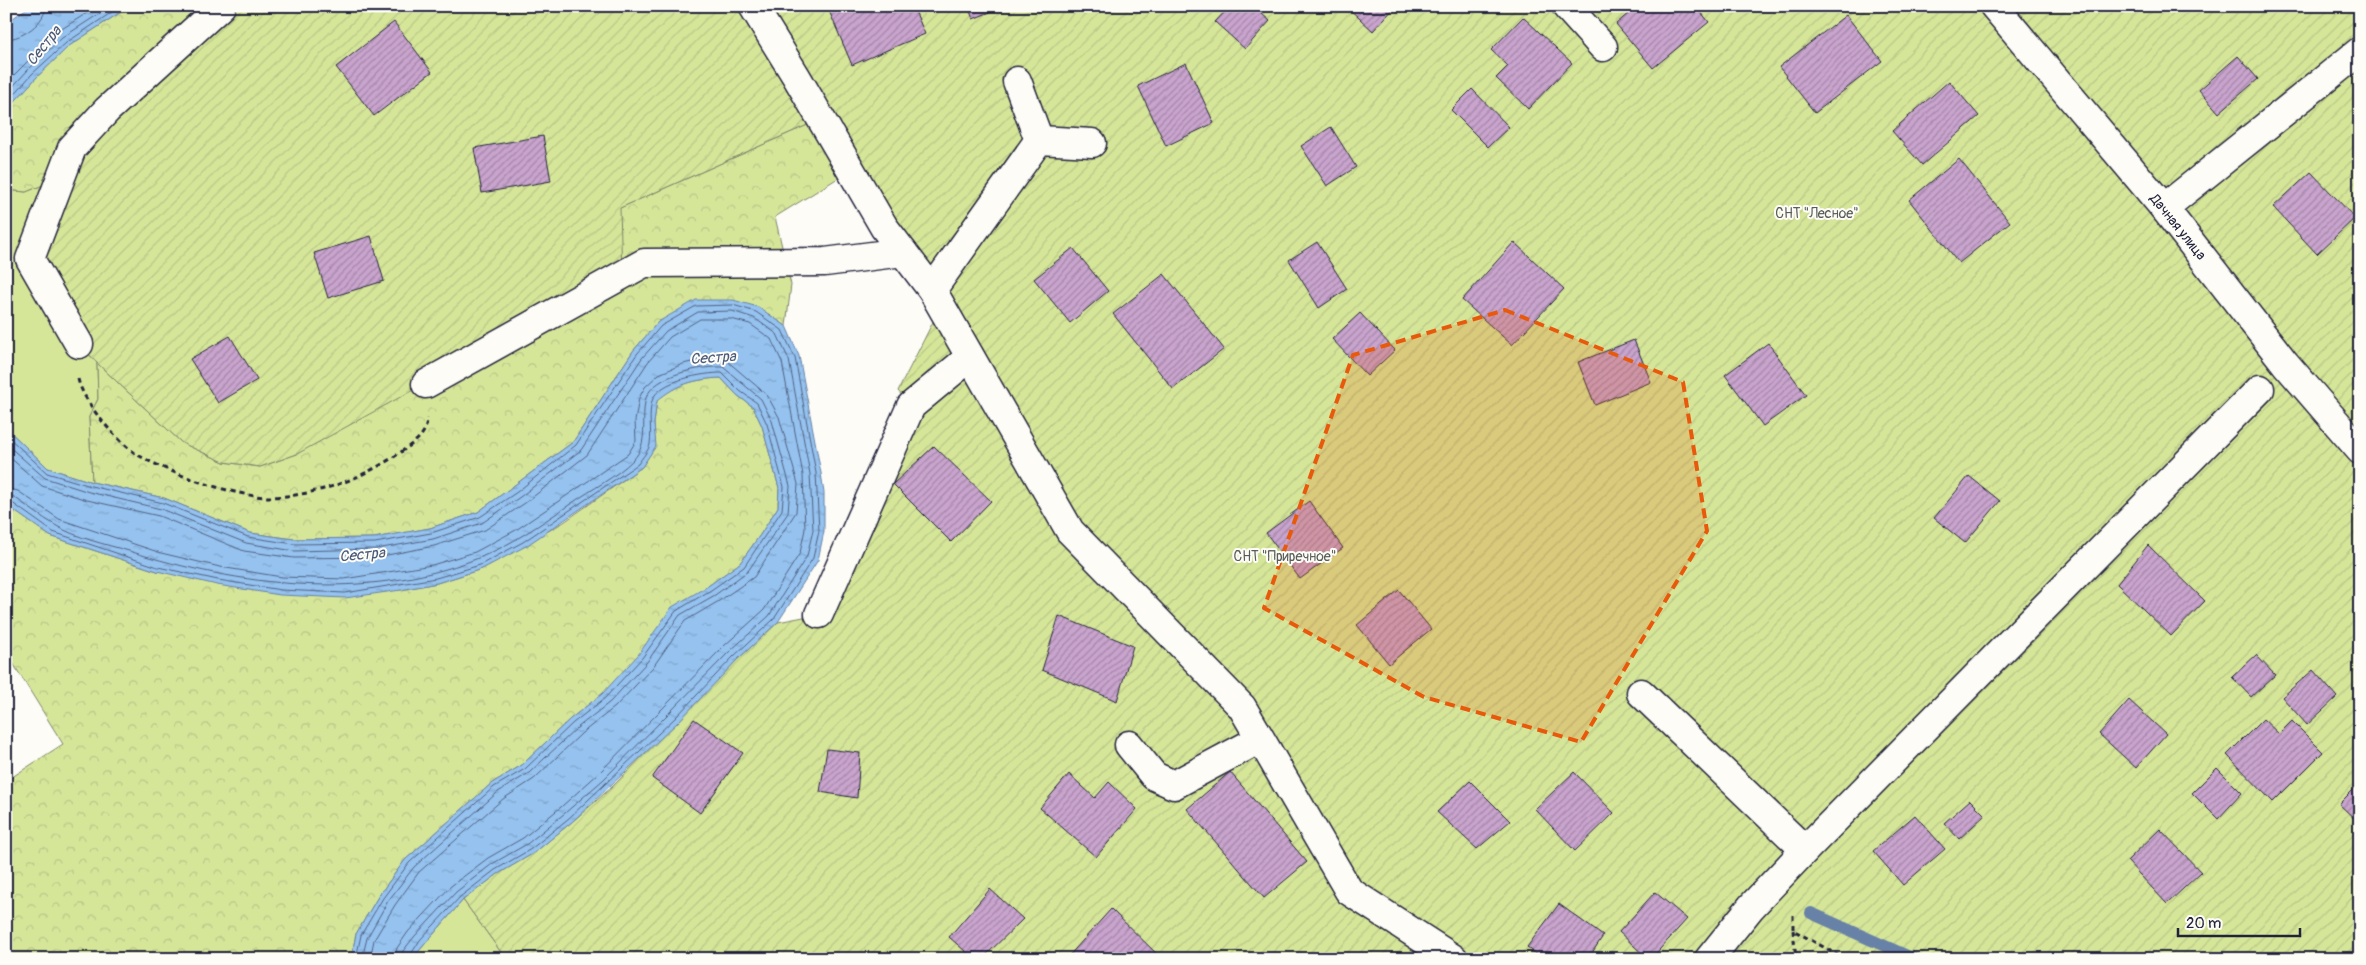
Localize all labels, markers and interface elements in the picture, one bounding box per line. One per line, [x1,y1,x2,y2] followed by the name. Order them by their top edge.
[22,22,66,70] water label: Сестра
[2146,190,2210,263] street label: Дачная улица
[1775,205,1859,222] park label: СНТ "Лесное"
[690,347,737,369] water label: Сестра
[338,543,387,566] water label: Сестра
[1234,548,1336,565] park label: СНТ "Приречное"
[2178,905,2301,937] scale bar
[2186,914,2221,933] text: 20 m

